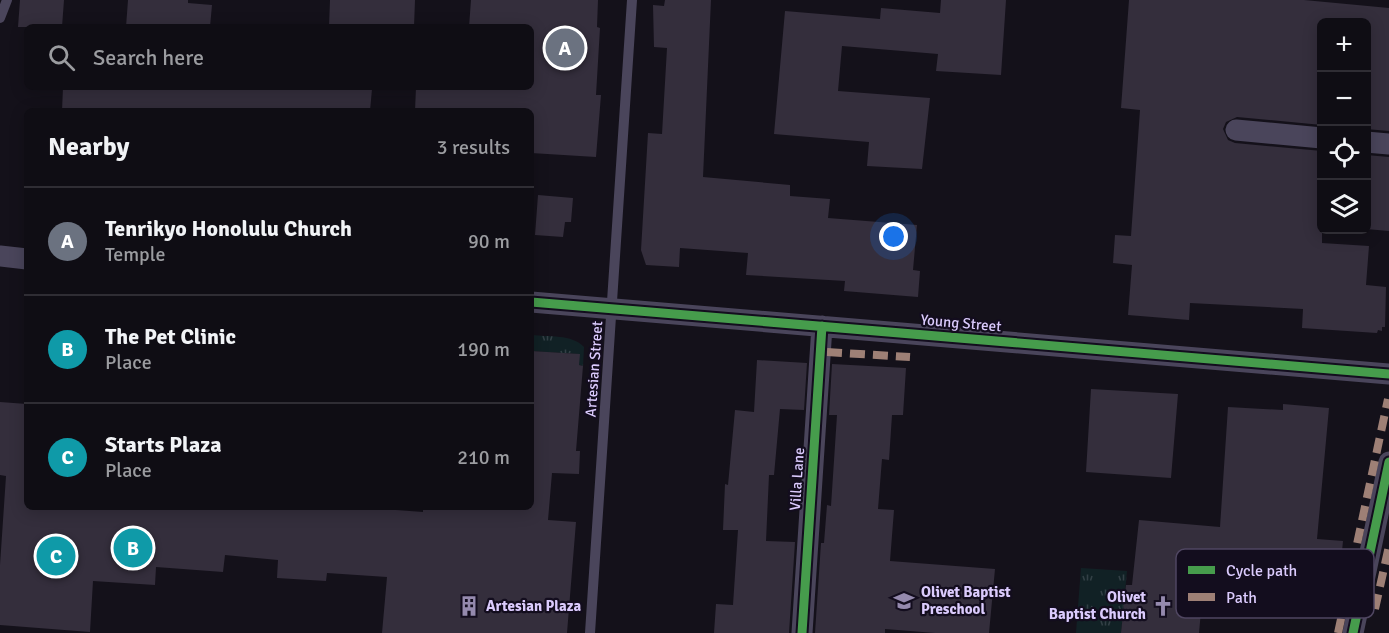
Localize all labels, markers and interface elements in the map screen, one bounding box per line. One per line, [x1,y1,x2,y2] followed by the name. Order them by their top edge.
[1317,18,1371,234] map controls
[1317,18,1371,72] button: +
[24,24,534,90] search box
[546,26,584,70] pin: A
[45,41,78,74] icon: search
[93,44,204,71] text: Search here
[1317,72,1371,126] button: −
[1317,126,1371,180] button: locate
[48,131,129,163] text: Nearby
[437,135,510,160] text: 3 results
[1317,180,1371,234] button: layers
[105,215,352,242] text: Tenrikyo Honolulu Church
[879,222,908,251] your location
[61,229,74,254] text: A
[468,229,510,254] text: 90 m
[105,242,165,267] text: Temple
[920,310,1002,336] street label: Young Street
[582,320,606,418] street label: Artesian Street
[105,323,236,350] text: The Pet Clinic
[61,337,74,362] text: B
[457,337,510,362] text: 190 m
[105,350,152,375] text: Place
[105,431,222,458] text: Starts Plaza
[61,445,74,470] text: C
[457,445,510,470] text: 210 m
[786,447,808,511] street label: Villa Lane
[105,458,152,483] text: Place
[114,526,152,570] pin: B
[36,534,76,578] pin: C
[1176,549,1374,618] legend
[1226,561,1297,581] text: Cycle path
[921,583,1011,618] place label: Olivet Baptist Preschool
[1049,588,1146,623] place label: Olivet Baptist Church
[1226,588,1257,608] text: Path
[892,589,916,613] school or university icon: Olivet Baptist Preschool
[457,594,481,618] building icon: Artesian Plaza
[1151,594,1175,618] church icon: Olivet Baptist Church
[486,597,581,615] place label: Artesian Plaza

